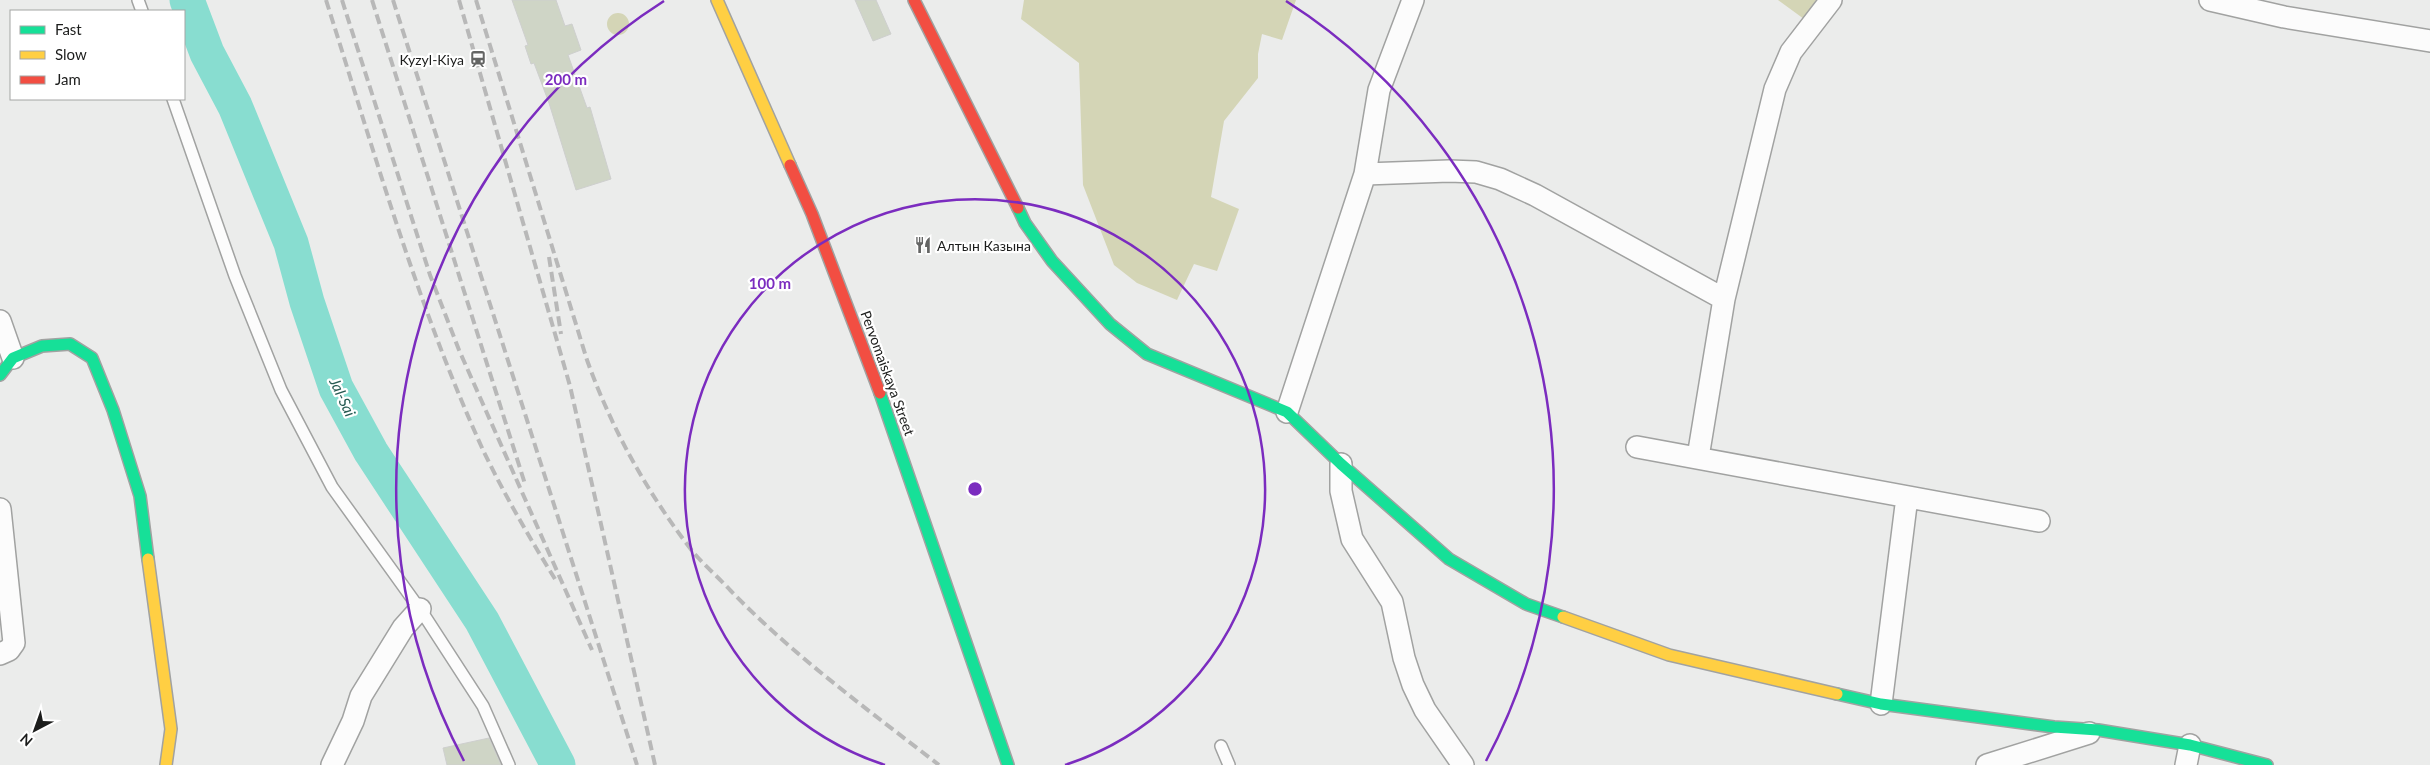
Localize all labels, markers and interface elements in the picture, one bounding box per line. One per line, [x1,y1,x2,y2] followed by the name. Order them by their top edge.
[10,10,185,100] legend
[55,20,82,38] text: Fast
[55,45,87,63] text: Slow
[468,49,488,69] station icon: Kyzyl-Kiya
[400,51,464,68] place label: Kyzyl-Kiya
[55,70,81,88] text: Jam
[545,70,587,88] text: 200 m
[913,235,933,255] restaurant icon: Алтын Казына
[937,237,1031,254] place label: Алтын Казына
[749,274,791,292] text: 100 m
[857,308,919,438] street label: Pervomaiskaya Street
[326,374,360,420] water label: Jal-Sai
[966,480,984,498] centre of rings
[10,705,60,755] north arrow
[16,730,36,750] text: N

